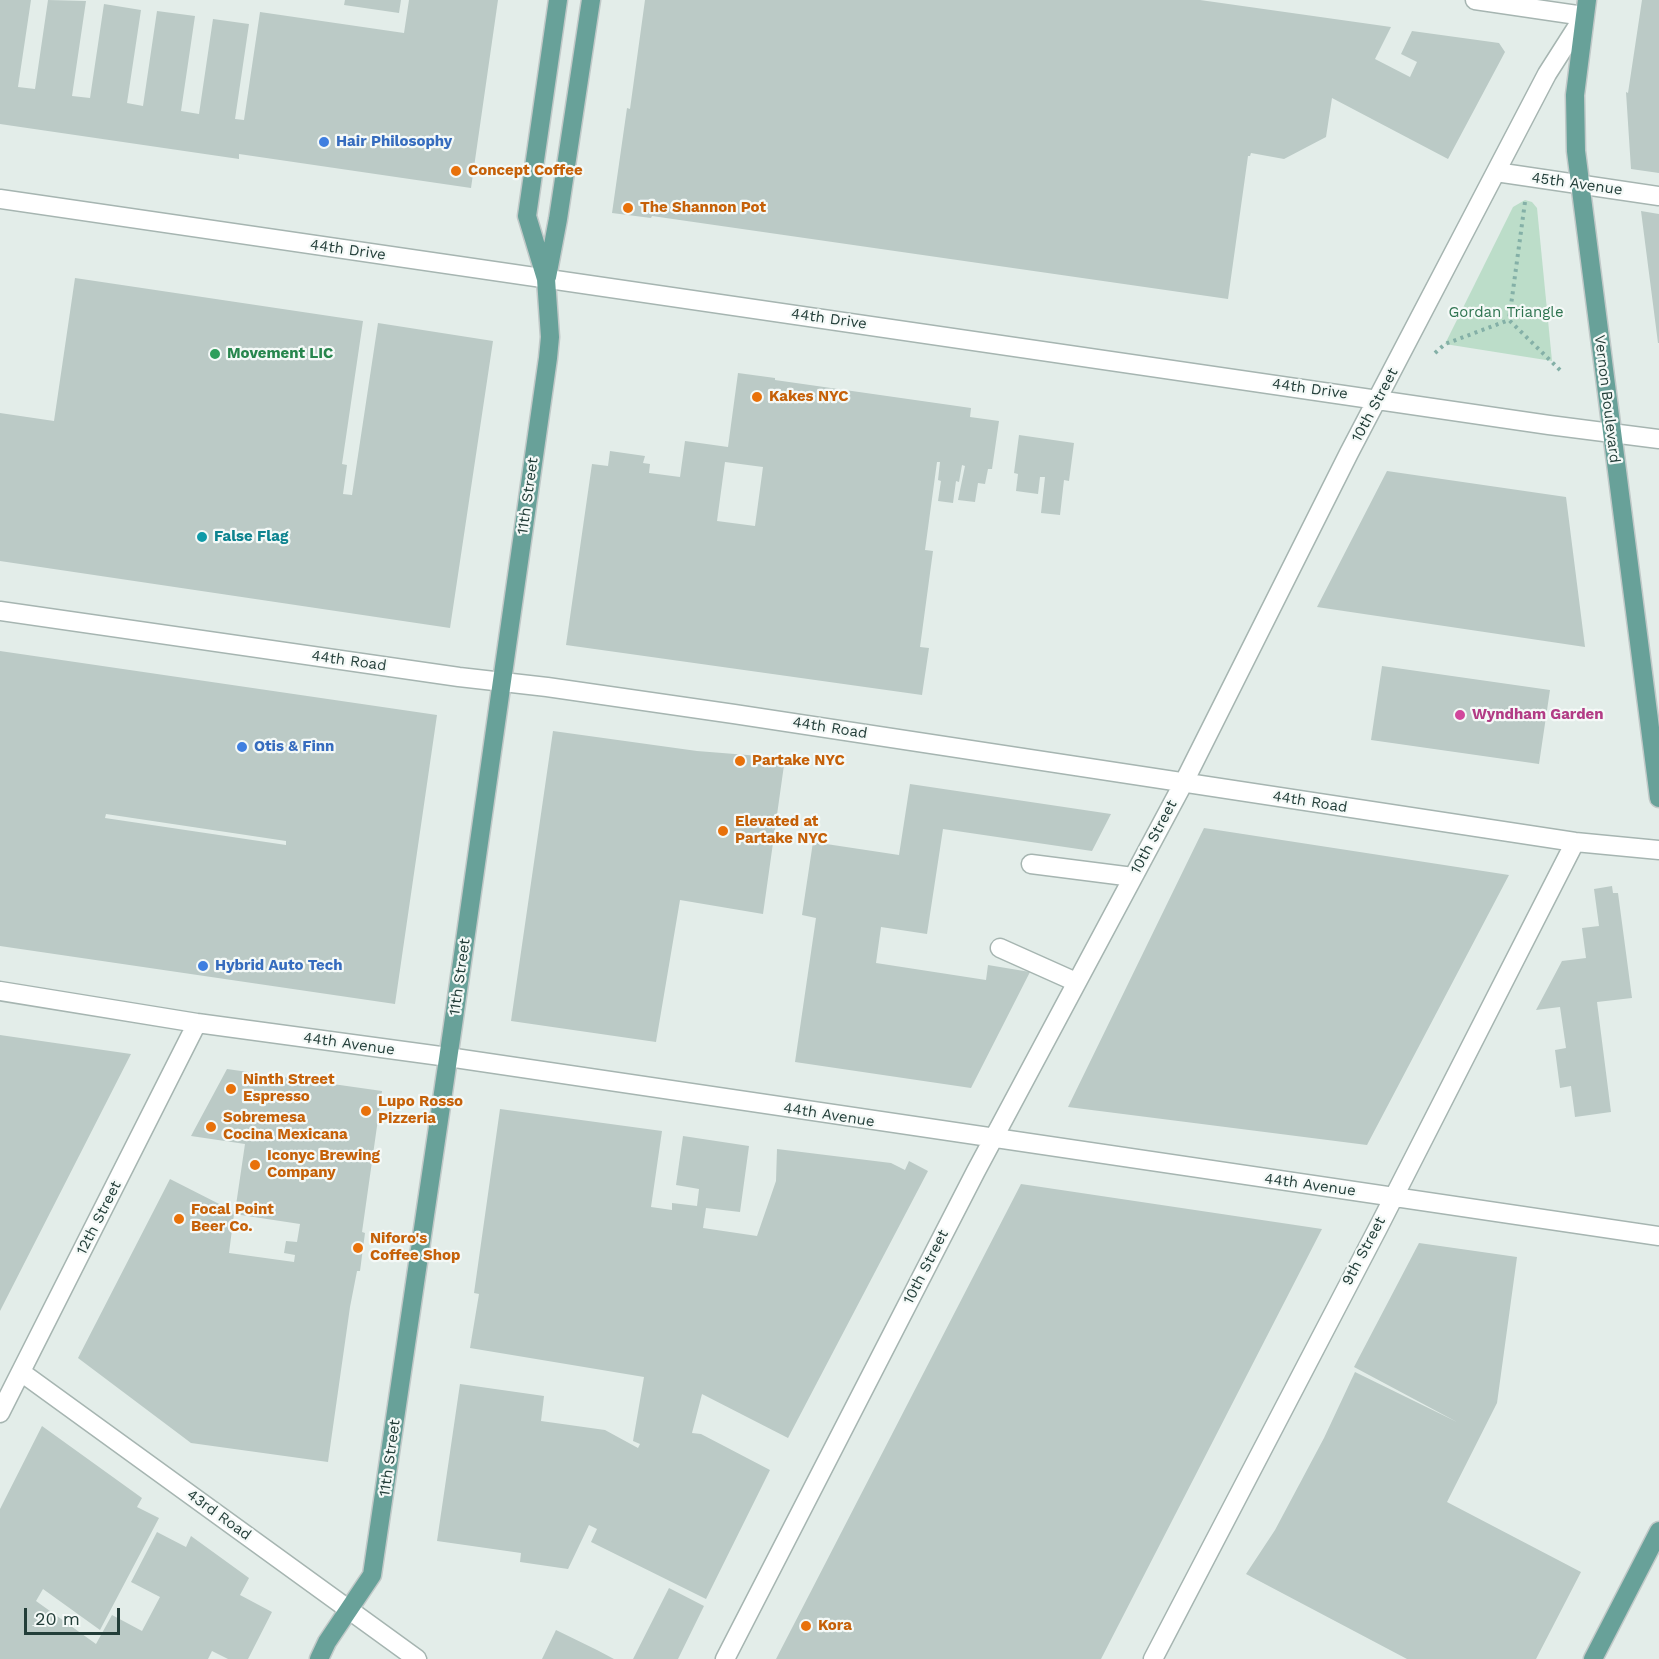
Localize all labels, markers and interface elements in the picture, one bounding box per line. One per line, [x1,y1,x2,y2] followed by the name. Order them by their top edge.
[336,133,452,151] place label: Hair Philosophy
[317,135,331,149] marker: Hair Philosophy
[468,162,583,180] place label: Concept Coffee
[449,164,463,178] marker: Concept Coffee
[1530,169,1624,199] street label: 45th Avenue
[640,199,766,217] place label: The Shannon Pot
[621,201,635,215] marker: The Shannon Pot
[309,236,387,264] street label: 44th Drive
[1448,304,1564,322] park label: Gordan Triangle
[790,305,868,333] street label: 44th Drive
[1590,334,1624,464] street label: Vernon Boulevard
[227,345,333,363] place label: Movement LIC
[208,347,222,361] marker: Movement LIC
[1348,365,1402,445] street label: 10th Street
[1271,375,1349,403] street label: 44th Drive
[769,388,848,406] place label: Kakes NYC
[750,390,764,404] marker: Kakes NYC
[514,456,542,536] street label: 11th Street
[214,528,288,546] place label: False Flag
[195,530,209,544] marker: False Flag
[310,647,388,675] street label: 44th Road
[1472,706,1604,724] place label: Wyndham Garden
[1453,708,1467,722] marker: Wyndham Garden
[791,713,869,743] street label: 44th Road
[254,738,334,756] place label: Otis & Finn
[235,740,249,754] marker: Otis & Finn
[752,752,845,770] place label: Partake NYC
[733,754,747,768] marker: Partake NYC
[1271,787,1349,817] street label: 44th Road
[1127,797,1181,877] street label: 10th Street
[735,813,828,848] place label: Elevated at Partake NYC
[716,824,730,838] marker: Elevated at Partake NYC
[446,937,474,1017] street label: 11th Street
[215,957,343,975] place label: Hybrid Auto Tech
[196,959,210,973] marker: Hybrid Auto Tech
[302,1029,396,1059] street label: 44th Avenue
[243,1071,334,1106] place label: Ninth Street Espresso
[224,1082,238,1096] marker: Ninth Street Espresso
[378,1093,463,1128] place label: Lupo Rosso Pizzeria
[782,1099,876,1131] street label: 44th Avenue
[359,1104,373,1118] marker: Lupo Rosso Pizzeria
[223,1109,348,1144] place label: Sobremesa Cocina Mexicana
[204,1120,218,1134] marker: Sobremesa Cocina Mexicana
[267,1147,380,1182] place label: Iconyc Brewing Company
[248,1158,262,1172] marker: Iconyc Brewing Company
[1263,1170,1357,1200] street label: 44th Avenue
[73,1178,125,1258] street label: 12th Street
[191,1201,274,1236] place label: Focal Point Beer Co.
[172,1212,186,1226] marker: Focal Point Beer Co.
[1338,1214,1390,1288] street label: 9th Street
[900,1227,952,1307] street label: 10th Street
[370,1230,460,1265] place label: Niforo's Coffee Shop
[351,1241,365,1255] marker: Niforo's Coffee Shop
[376,1418,404,1498] street label: 11th Street
[183,1486,255,1544] street label: 43rd Road
[27,1596,123,1634] scale bar
[35,1608,80,1629] text: 20 m
[818,1617,852,1635] place label: Kora
[799,1619,813,1633] marker: Kora

